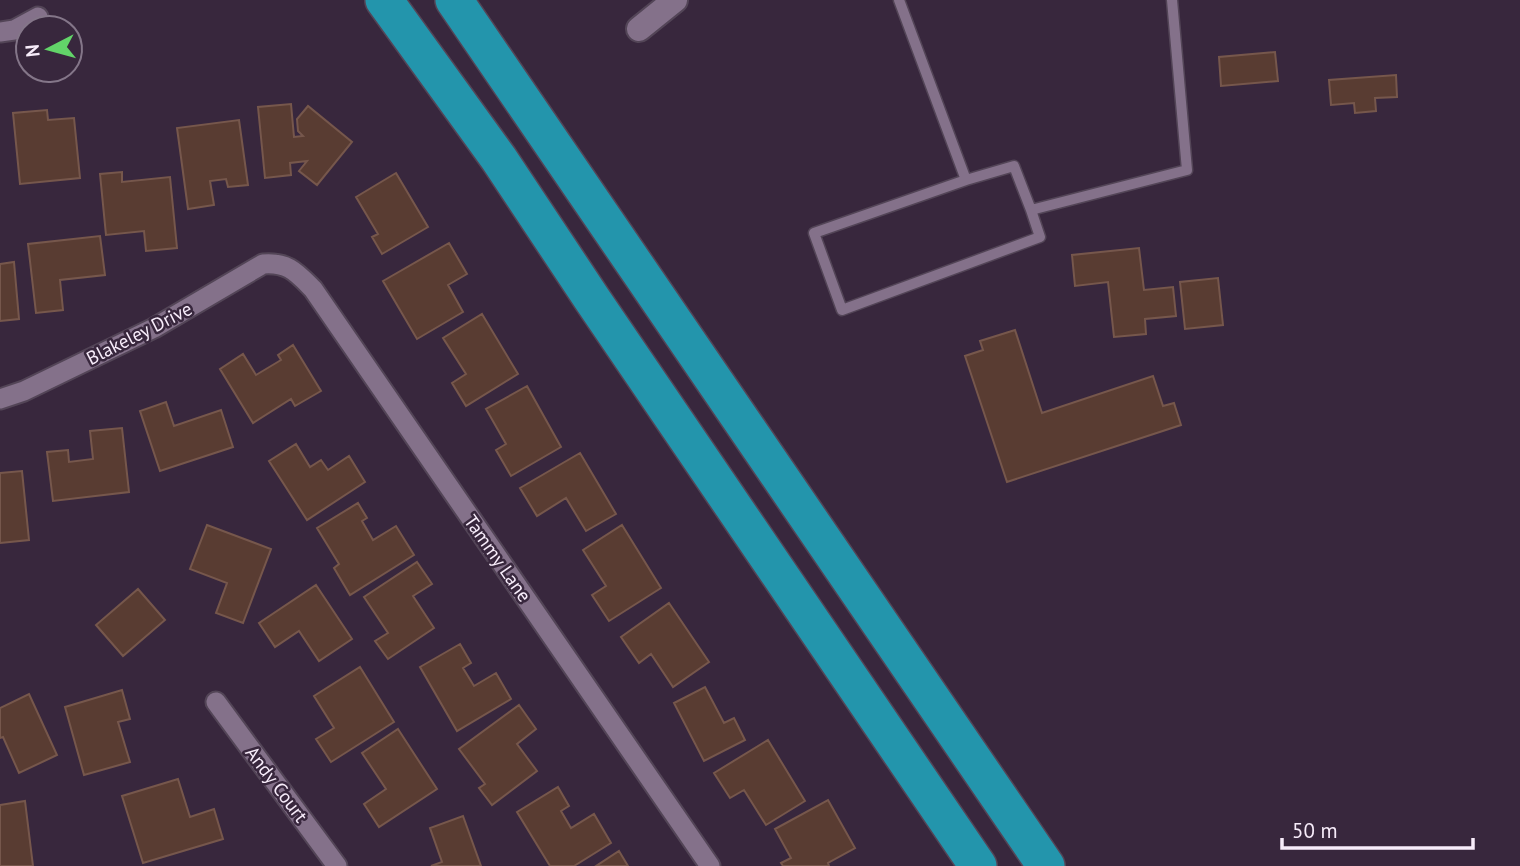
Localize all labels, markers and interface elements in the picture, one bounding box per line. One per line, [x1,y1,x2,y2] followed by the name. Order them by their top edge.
[14,14,84,84] north arrow
[20,43,45,58] text: N
[82,296,196,370] street label: Blakeley Drive
[459,510,537,606] street label: Tammy Lane
[241,741,314,827] street label: Andy Court
[1282,806,1473,850] scale bar
[1292,817,1338,844] text: 50 m

